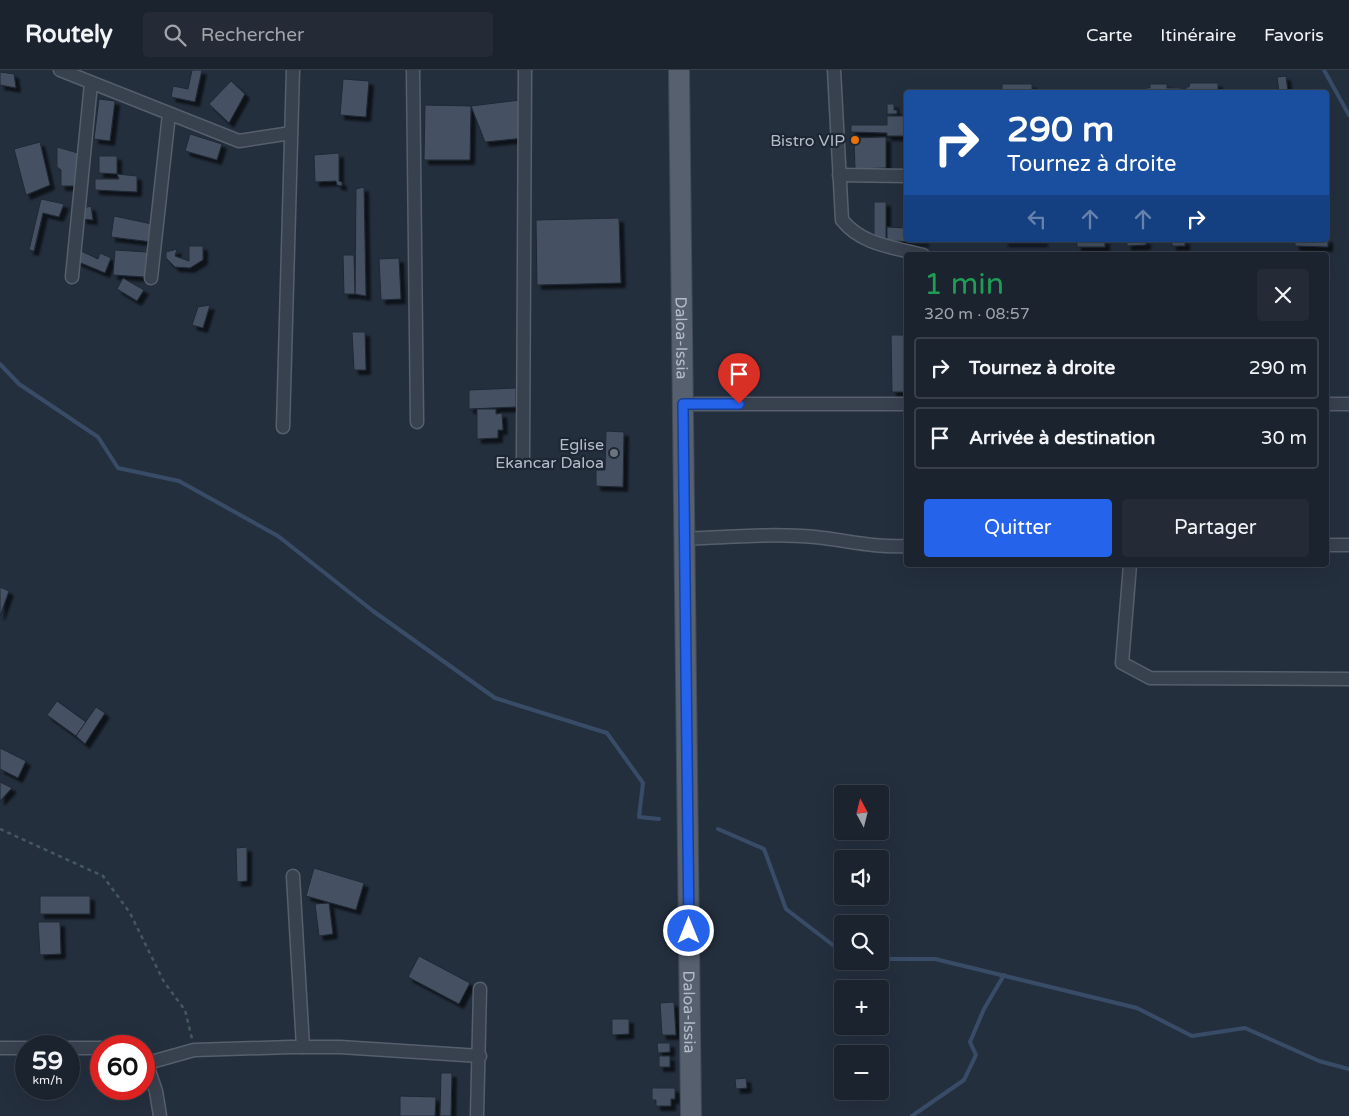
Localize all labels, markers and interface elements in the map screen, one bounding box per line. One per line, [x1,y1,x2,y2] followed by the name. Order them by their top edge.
[143,12,493,57] search box
[25,20,113,49] text: Routely
[161,21,189,49] icon: search
[201,24,304,46] text: Rechercher
[1086,24,1132,46] text: Carte
[1160,24,1236,46] text: Itinéraire
[1264,24,1324,46] text: Favoris
[1007,109,1114,151] text: 290 m
[924,110,989,175] icon: right
[770,131,845,151] place label: Bistro VIP
[849,134,861,146] marker: Bistro VIP
[1007,151,1176,177] text: Tournez à droite
[1023,205,1051,233] icon: left
[1076,205,1104,233] icon: ahead
[1129,205,1157,233] icon: ahead
[1182,205,1210,233] icon: right
[924,266,1004,303] text: 1 min
[1257,269,1309,321] button: close
[671,296,692,380] street label: Daloa-Issia
[924,304,1030,324] text: 320 m · 08:57
[718,353,760,404] pin
[926,354,954,382] icon: right
[969,357,1115,379] text: Tournez à droite
[1249,357,1307,379] text: 290 m
[725,360,753,388] icon: arrive
[926,424,954,452] icon: arrive
[969,427,1155,449] text: Arrivée à destination
[1261,427,1307,449] text: 30 m
[495,435,604,473] place label: Eglise Ekancar Daloa
[608,447,620,459] marker: Eglise Ekancar Daloa
[924,499,1112,557] button: Quitter
[1122,499,1309,557] button: Partager
[834,785,889,840] north arrow
[834,785,889,1100] map controls
[834,850,889,905] button: sound
[662,904,714,956] position arrow
[834,915,889,970] button: search
[678,970,699,1053] street label: Daloa-Issia
[834,980,889,1035] button: +
[90,1035,155,1100] speed limit sign: 60
[834,1045,889,1100] button: −
[32,1046,63,1076] text: 59
[32,1073,63,1087] text: km/h

